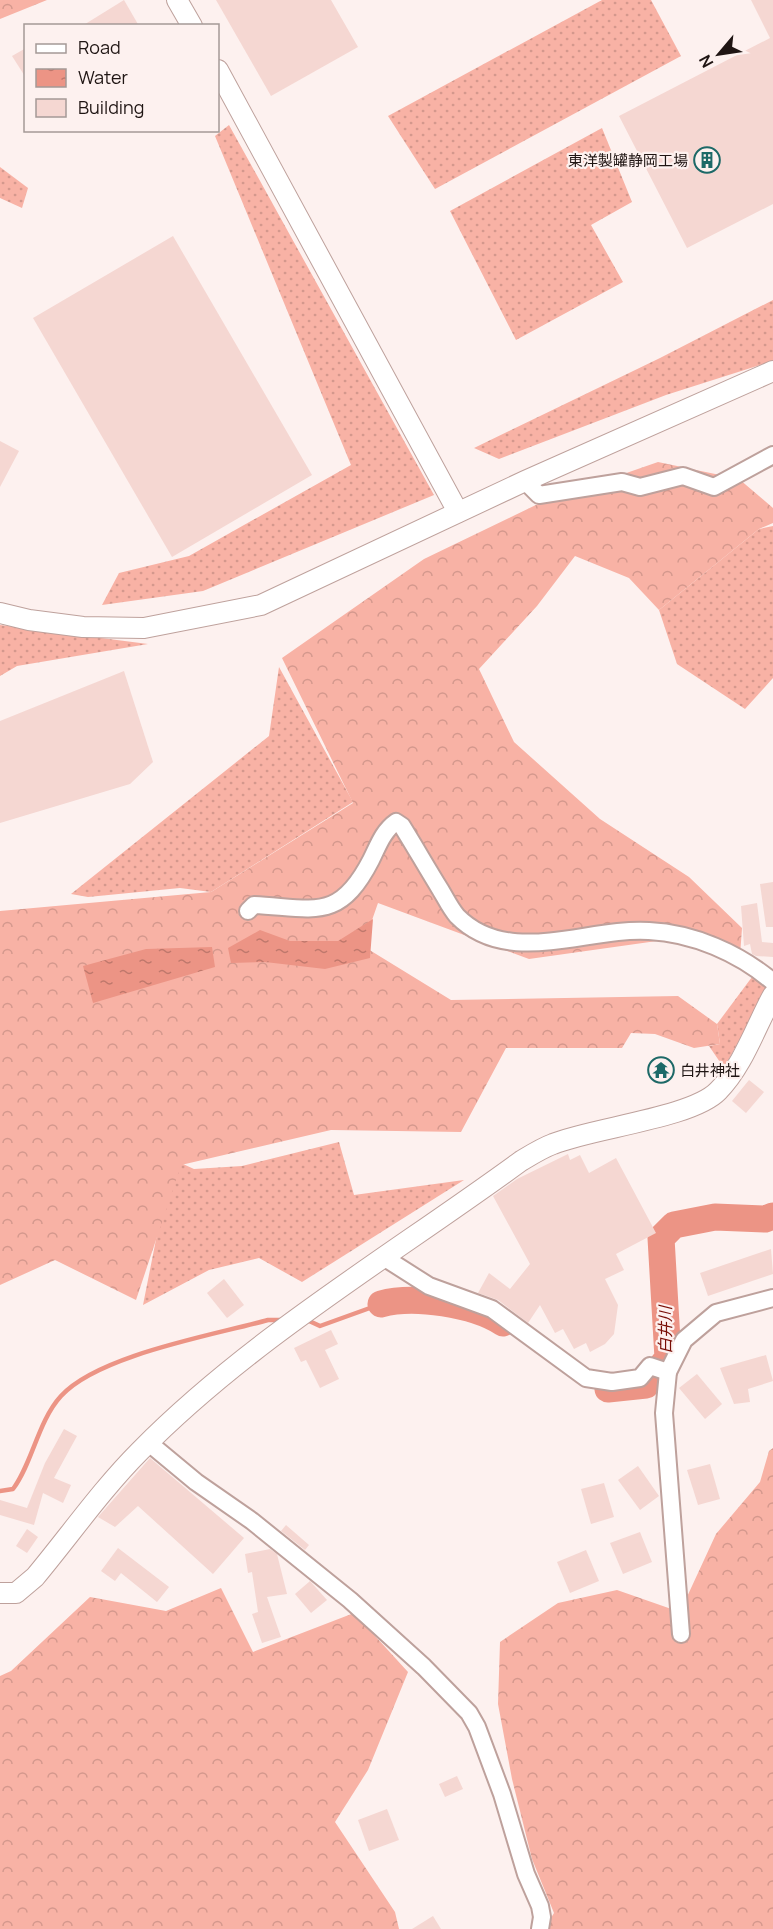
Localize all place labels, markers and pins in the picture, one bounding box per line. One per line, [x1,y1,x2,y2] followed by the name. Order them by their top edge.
[692,145,722,175] building icon: 東洋製罐静岡工場
[568,150,688,171] place label: 東洋製罐静岡工場
[646,1055,676,1085] temple icon: 白井神社
[680,1060,740,1081] place label: 白井神社

